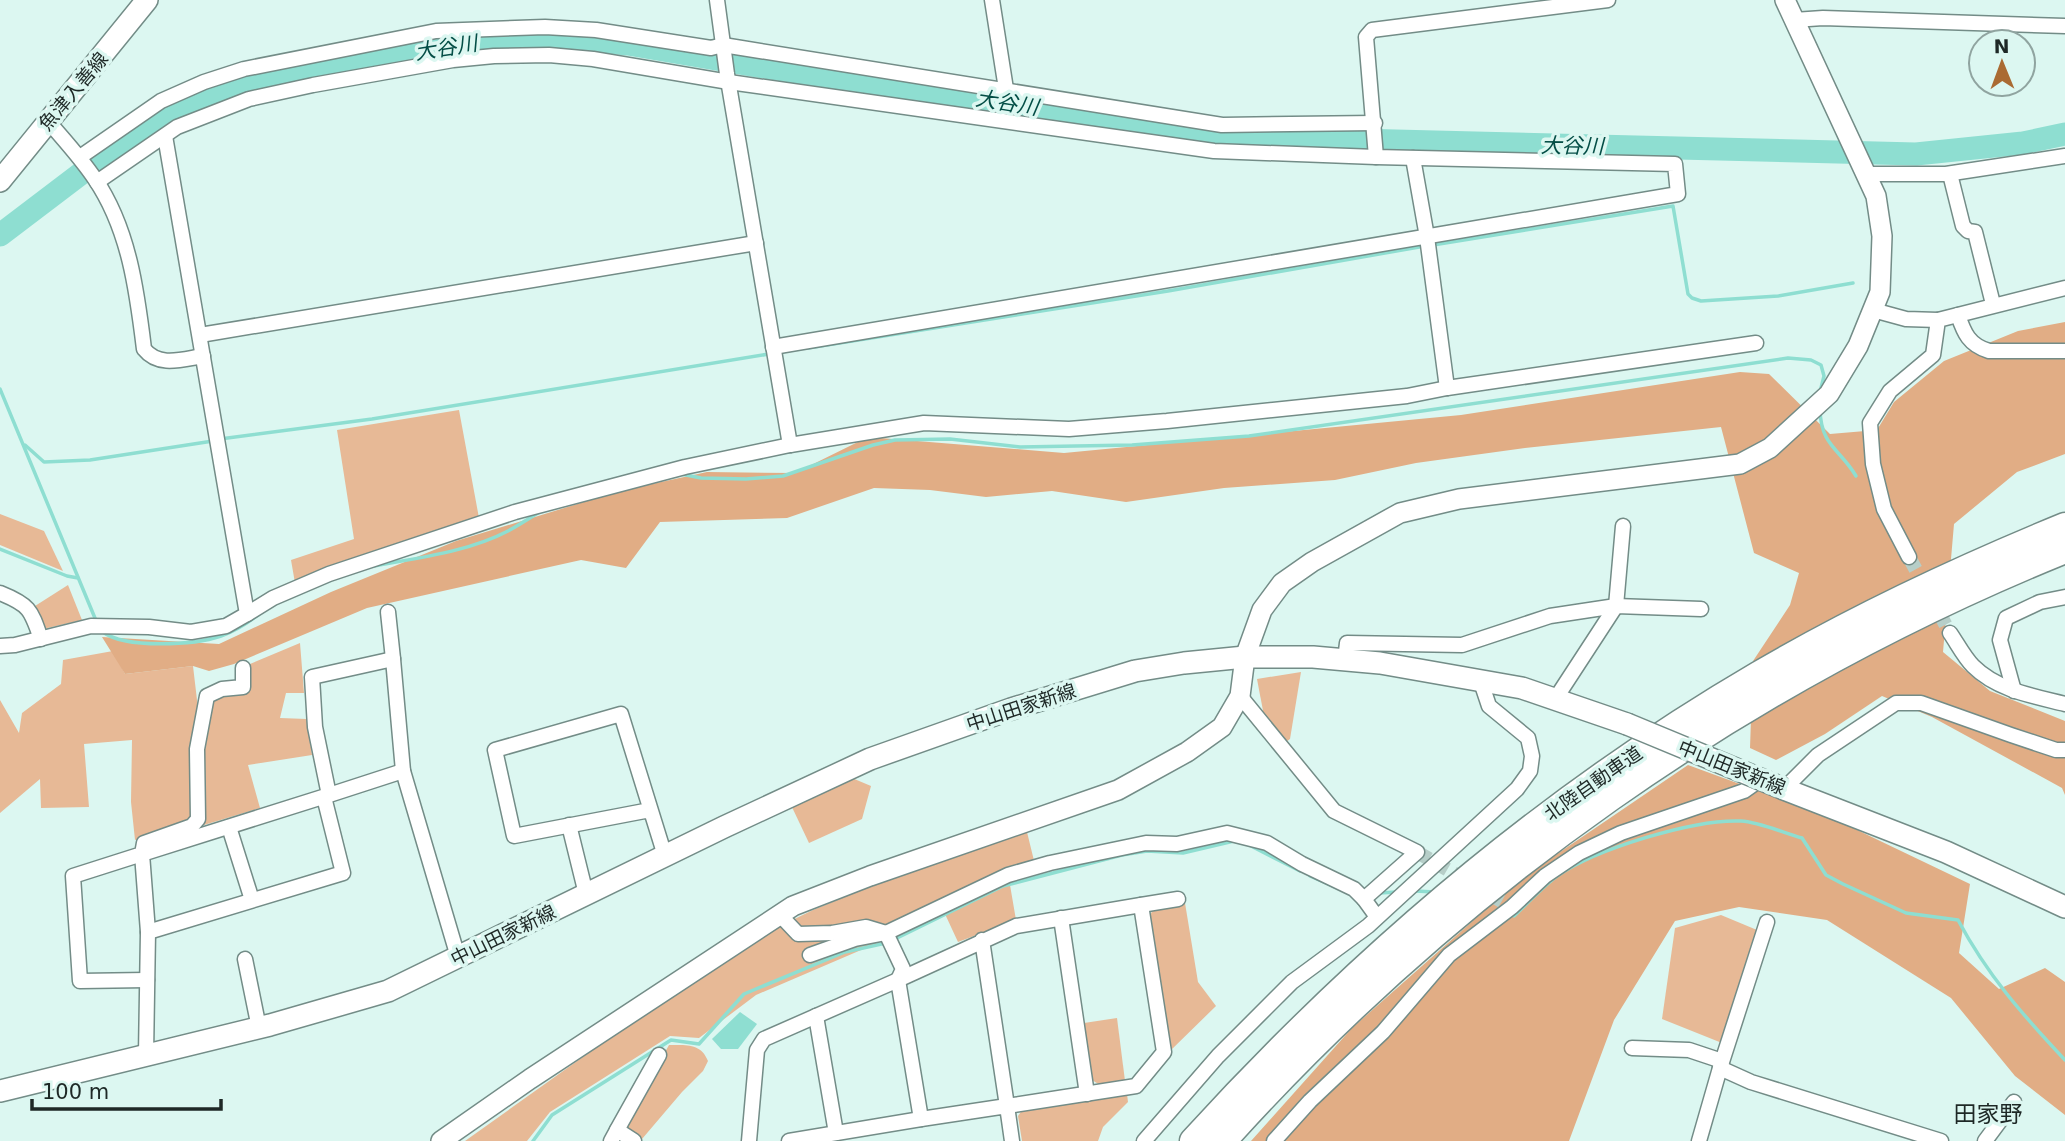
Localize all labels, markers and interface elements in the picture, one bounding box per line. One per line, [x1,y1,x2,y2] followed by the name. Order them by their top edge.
[1967,28,2037,98] north arrow
[413,31,481,65] water label: 大谷川
[1994,35,2010,57] text: N
[34,48,112,134] street label: 魚津入善線
[974,86,1042,120] water label: 大谷川
[1540,133,1606,159] water label: 大谷川
[963,679,1079,735] street label: 中山田家新線
[1675,735,1789,799] street label: 中山田家新線
[1540,741,1646,825] street label: 北陸自動車道
[447,900,559,970] street label: 中山田家新線
[32,1068,220,1112] scale bar
[42,1080,109,1104] text: 100 m
[1954,1101,2023,1127] district label: 田家野

